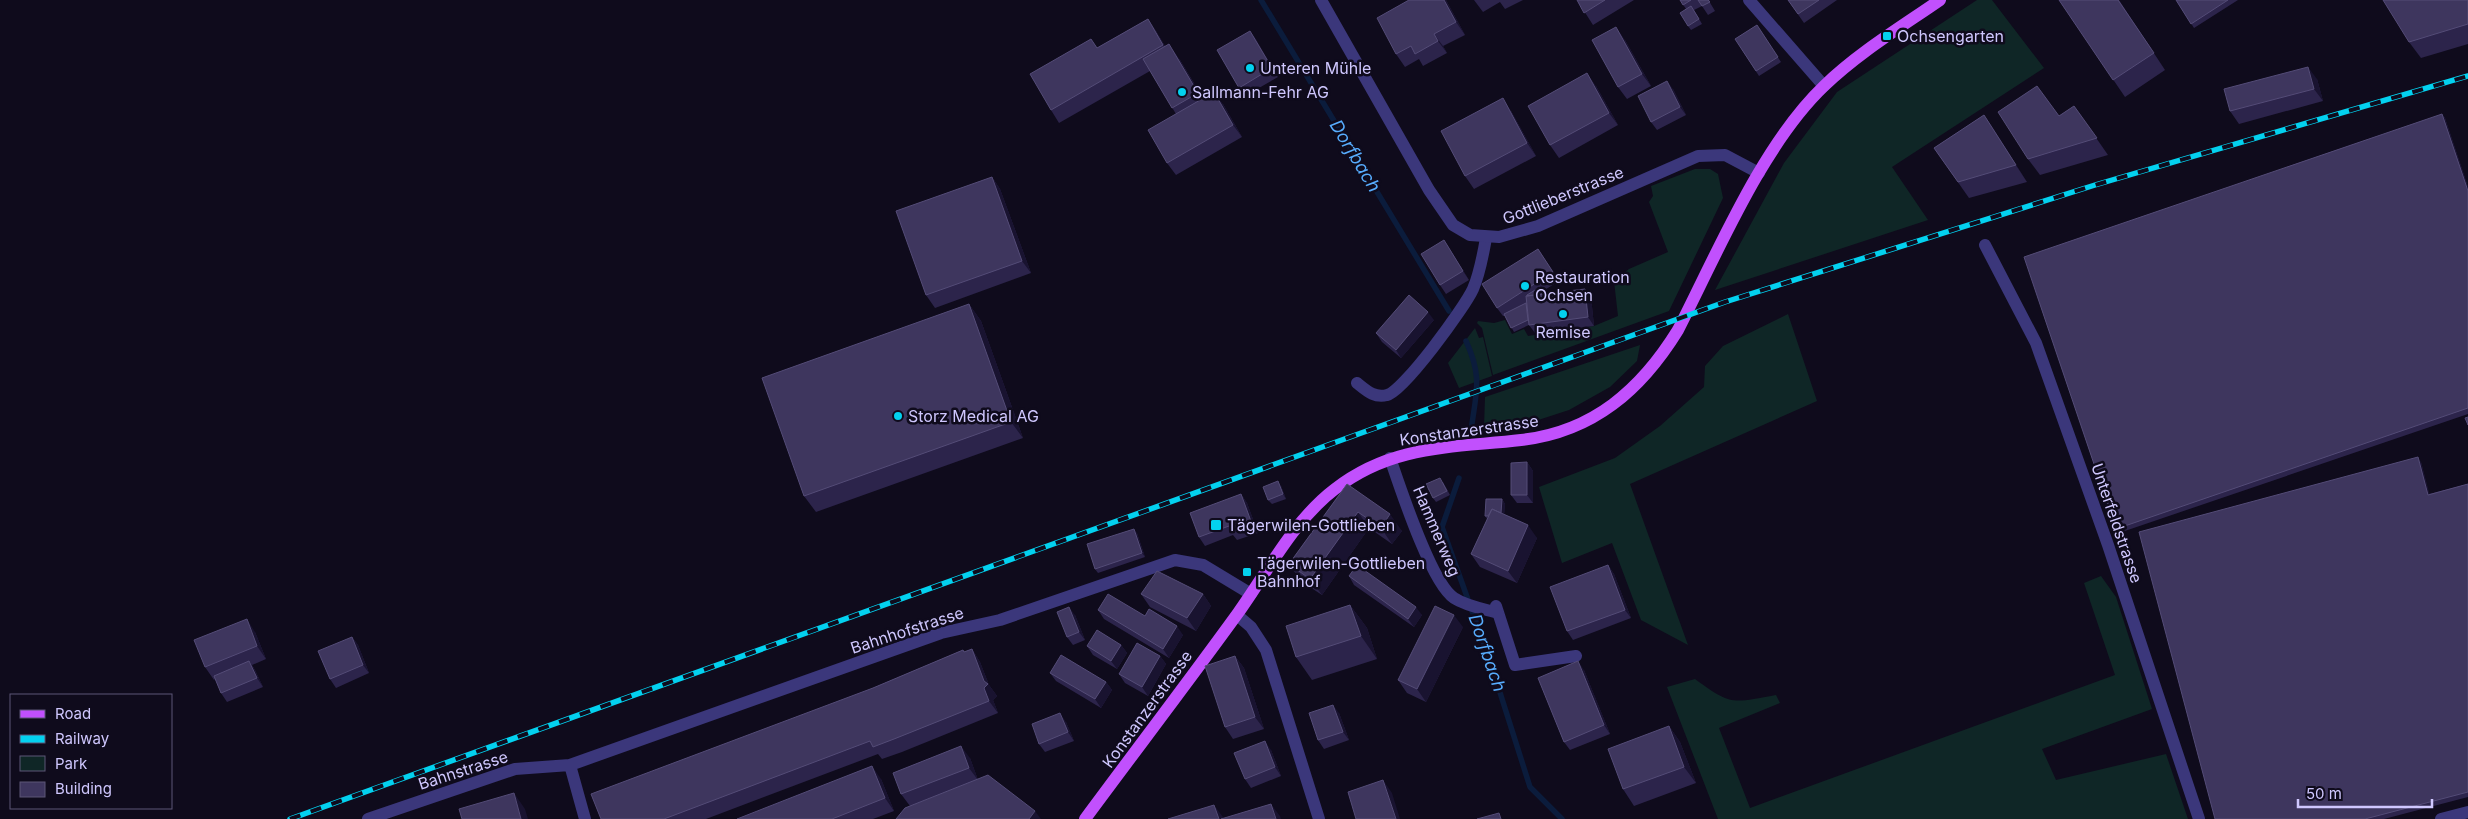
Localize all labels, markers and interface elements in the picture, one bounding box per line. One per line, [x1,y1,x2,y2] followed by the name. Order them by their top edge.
[1897,26,2004,46] place label: Ochsengarten
[1881,30,1893,42] marker: Ochsengarten
[1260,58,1371,78] place label: Unteren Mühle
[1244,62,1256,74] marker: Unteren Mühle
[1192,82,1329,102] place label: Sallmann-Fehr AG
[1176,86,1188,98] marker: Sallmann-Fehr AG
[1326,116,1385,196] water label: Dorfbach
[1500,162,1626,228] street label: Gottlieberstrasse
[1535,267,1630,305] place label: Restauration Ochsen
[1519,280,1531,292] marker: Restauration Ochsen
[1557,308,1569,320] marker: Remise
[1535,322,1591,342] place label: Remise
[908,406,1039,426] place label: Storz Medical AG
[892,410,904,422] marker: Storz Medical AG
[1398,410,1540,450] street label: Konstanzerstrasse
[2087,460,2147,586] street label: Unterfeldstrasse
[1409,483,1465,579] street label: Hammerweg
[1227,515,1395,535] place label: Tägerwilen-Gottlieben
[1209,518,1223,532] marker: Tägerwilen-Gottlieben
[1257,553,1425,591] place label: Tägerwilen-Gottlieben Bahnhof
[1241,566,1253,578] marker: Tägerwilen-Gottlieben Bahnhof
[848,602,966,658] street label: Bahnhofstrasse
[1464,611,1511,694] water label: Dorfbach
[1098,646,1196,772] street label: Konstanzerstrasse
[10,694,172,809] legend
[55,704,91,723] text: Road
[55,729,110,748] text: Railway
[416,746,510,794] street label: Bahnstrasse
[55,754,88,773] text: Park
[2298,776,2432,808] scale bar
[55,779,112,798] text: Building
[2306,784,2342,803] text: 50 m

